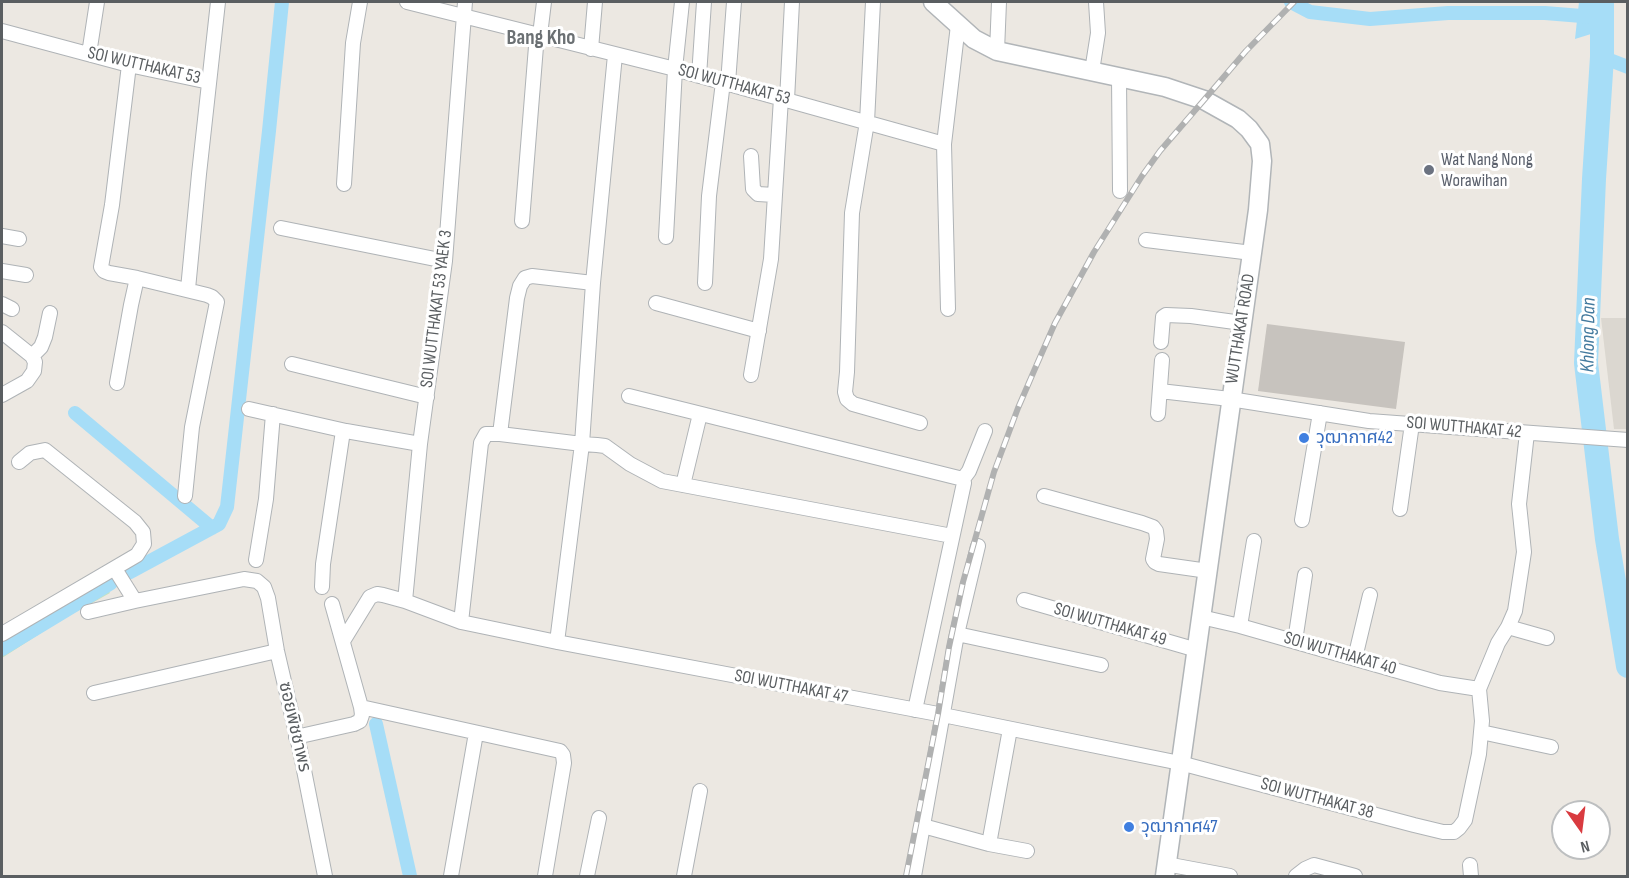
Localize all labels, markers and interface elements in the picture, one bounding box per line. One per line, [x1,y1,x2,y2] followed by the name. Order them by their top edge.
[507,26,575,52] district label: Bang Kho
[85,43,203,89] street label: SOI WUTTHAKAT 53
[676,60,792,110] street label: SOI WUTTHAKAT 53
[1441,149,1533,192] place label: Wat Nang Nong Worawihan
[1422,163,1436,177] marker: Wat Nang Nong Worawihan
[417,229,457,389] street label: SOI WUTTHAKAT 53 YAEK 3
[1222,272,1260,386] street label: WUTTHAKAT ROAD
[1576,297,1602,373] water label: Khlong Dan
[1405,412,1523,444] street label: SOI WUTTHAKAT 42
[1316,427,1393,449] place label: วุฒากาศ42
[1297,431,1311,445] marker: วุฒากาศ42
[1051,599,1169,651] street label: SOI WUTTHAKAT 49
[1281,628,1399,680] street label: SOI WUTTHAKAT 40
[732,665,850,709] street label: SOI WUTTHAKAT 47
[273,680,315,774] street label: ซอยพิชชาพร
[1258,774,1376,824] street label: SOI WUTTHAKAT 38
[1551,800,1611,860] north arrow
[1141,816,1217,838] place label: วุฒากาศ47
[1122,820,1136,834] marker: วุฒากาศ47
[1579,836,1591,856] text: N

